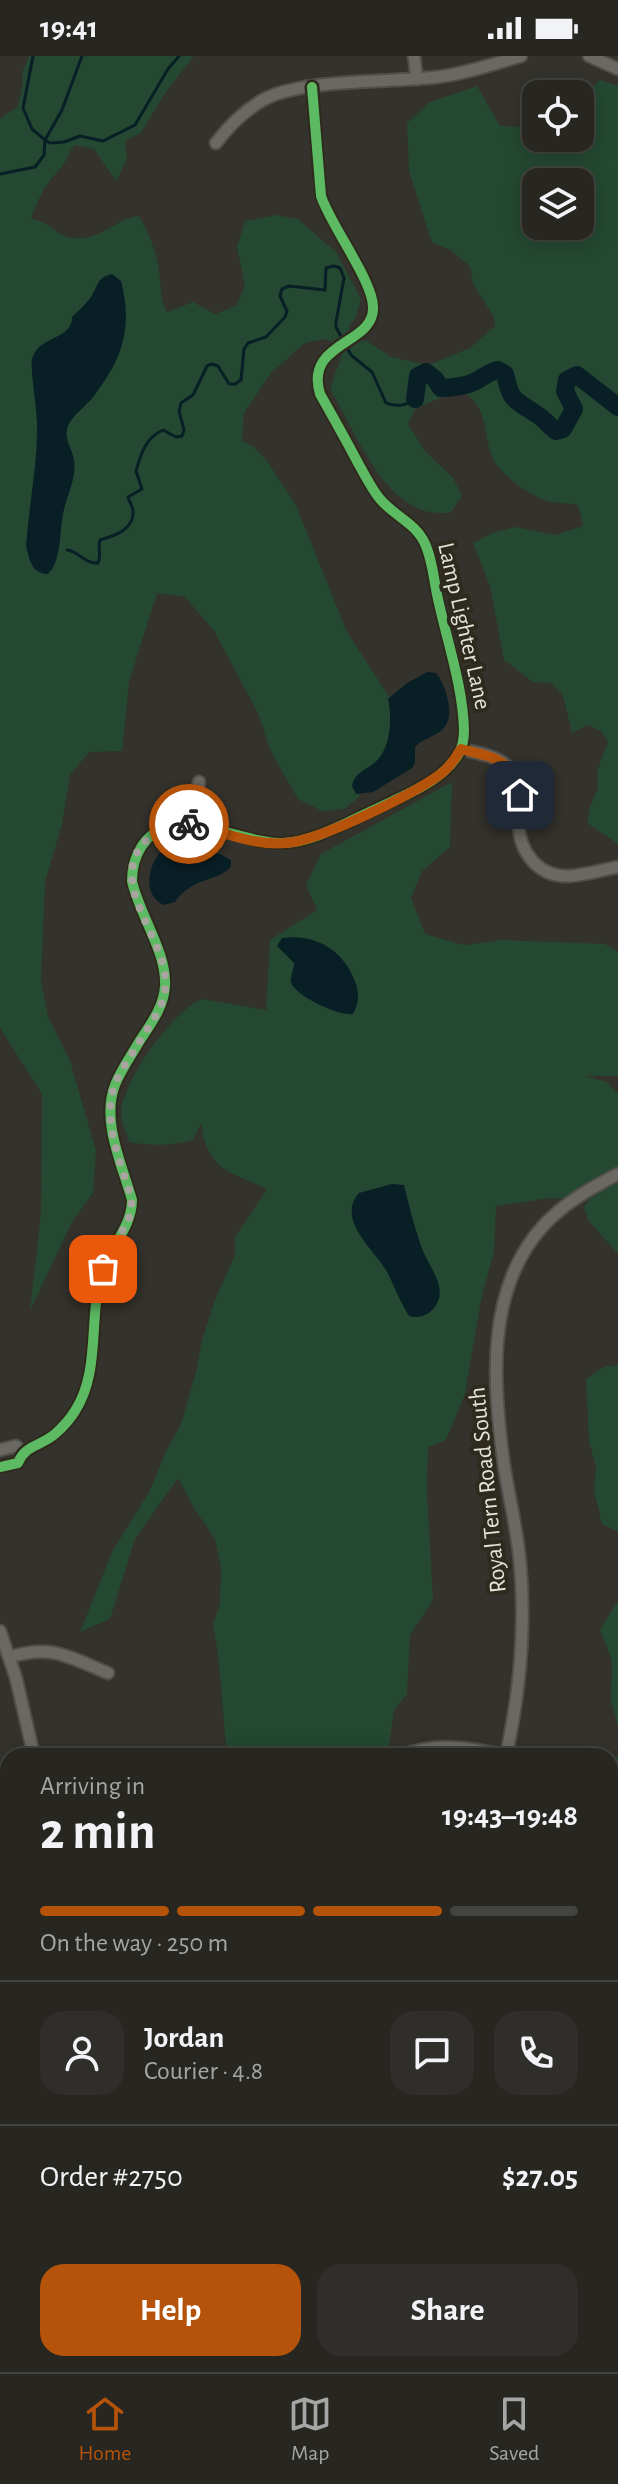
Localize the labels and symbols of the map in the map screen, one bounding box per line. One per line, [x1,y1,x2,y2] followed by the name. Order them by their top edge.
[433,540,495,712] street label: Lamp Lighter Lane
[486,761,554,829] pin
[149,784,229,864] courier
[69,1235,137,1303] pin
[465,1386,511,1594] street label: Royal Tern Road South

